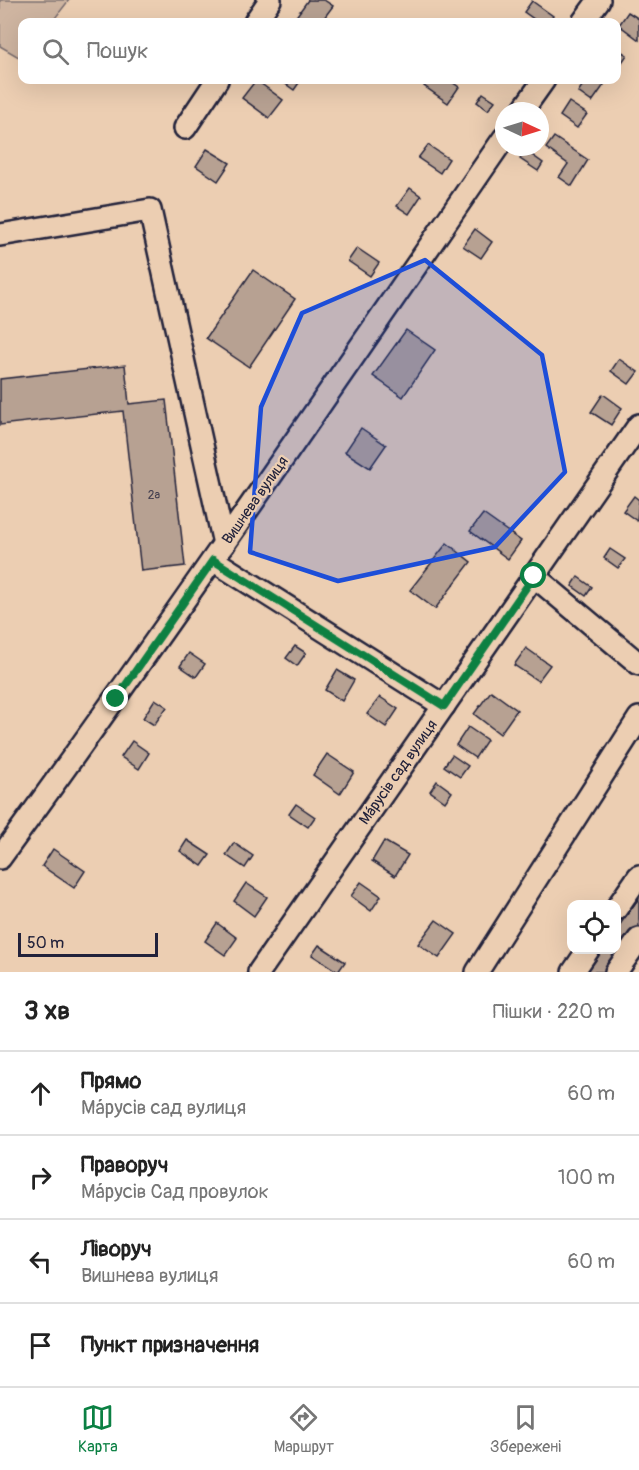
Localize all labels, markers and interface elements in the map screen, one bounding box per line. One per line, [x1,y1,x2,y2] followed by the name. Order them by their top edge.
[18,18,621,84] search box
[39,35,72,68] icon: search
[87,37,148,65] text: Пошук
[495,102,549,156] north arrow
[218,453,293,548] street label: Вишнева вулиця
[148,488,161,503] house number: 2а
[520,562,546,588] route start
[102,685,128,711] route end
[355,716,442,828] street label: Мáрусів сад вулиця
[567,900,621,954] map controls
[567,900,621,954] button: locate
[18,930,158,958] scale bar
[27,933,64,953] text: 50 m
[24,995,70,1027] text: 3 хв
[493,999,615,1024] text: Пішки · 220 m
[81,1067,141,1095] text: Прямо
[24,1077,57,1110] icon: ahead
[568,1081,615,1106] text: 60 m
[81,1095,246,1120] text: Мáрусів сад вулиця
[81,1151,168,1179] text: Праворуч
[24,1161,57,1194] icon: right
[558,1165,615,1190] text: 100 m
[81,1179,269,1204] text: Мáрусів Сад провулок
[81,1235,152,1263] text: Ліворуч
[24,1245,57,1278] icon: left
[568,1249,615,1274] text: 60 m
[81,1263,218,1288] text: Вишнева вулиця
[24,1329,57,1362] icon: arrive
[81,1331,259,1359] text: Пункт призначення
[78,1401,118,1457] tab: Карта
[274,1401,334,1457] tab: Маршрут
[490,1401,561,1457] tab: Збережені

